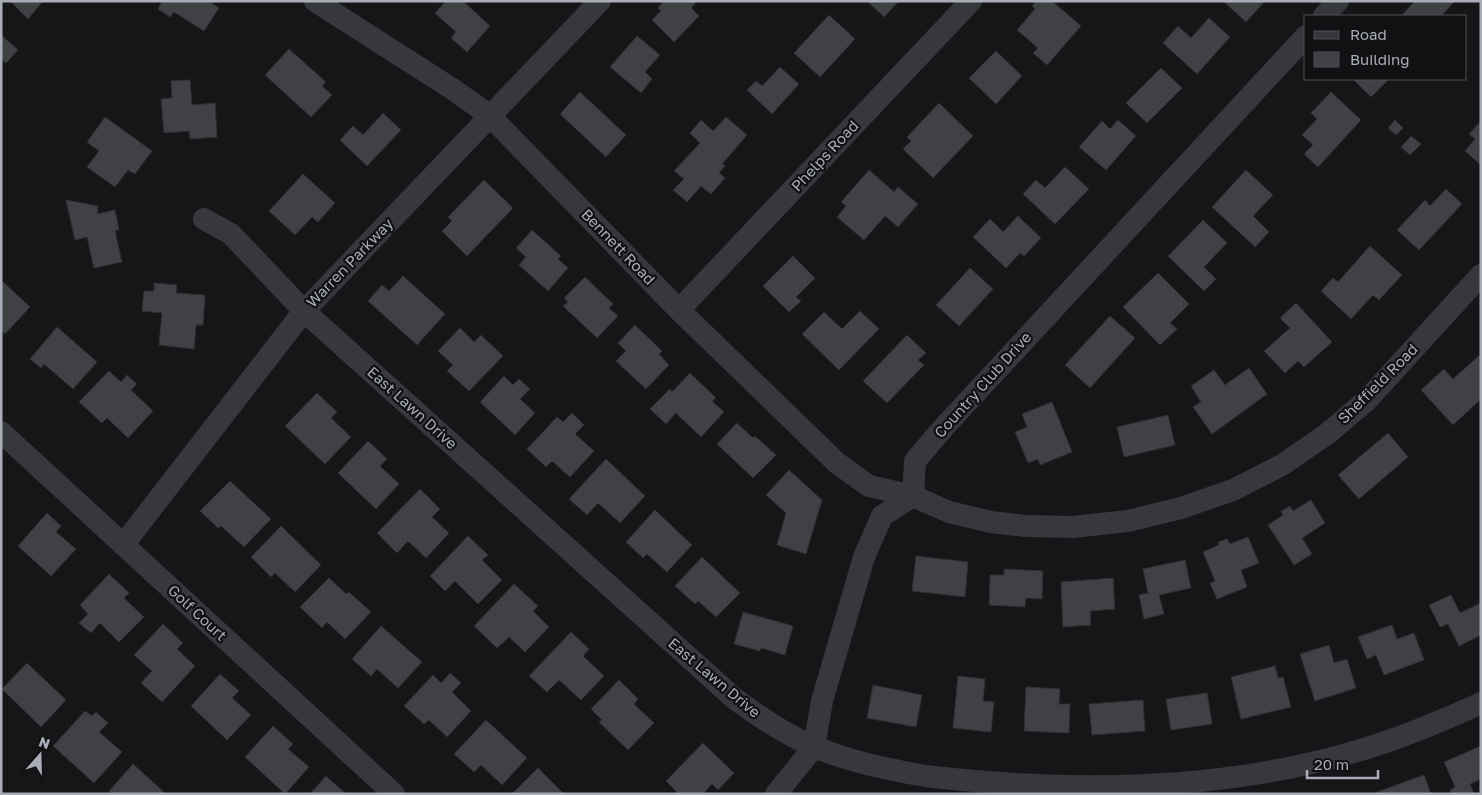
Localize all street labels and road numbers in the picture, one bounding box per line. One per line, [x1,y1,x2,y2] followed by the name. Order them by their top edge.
[787,116,862,194] street label: Phelps Road
[578,205,659,288] street label: Bennett Road
[302,214,397,310] street label: Warren Parkway
[930,328,1035,441] street label: Country Club Drive
[1334,340,1421,427] street label: Sheffield Road
[364,362,461,452] street label: East Lawn Drive
[165,581,231,644] street label: Golf Court
[665,634,765,721] street label: East Lawn Drive

